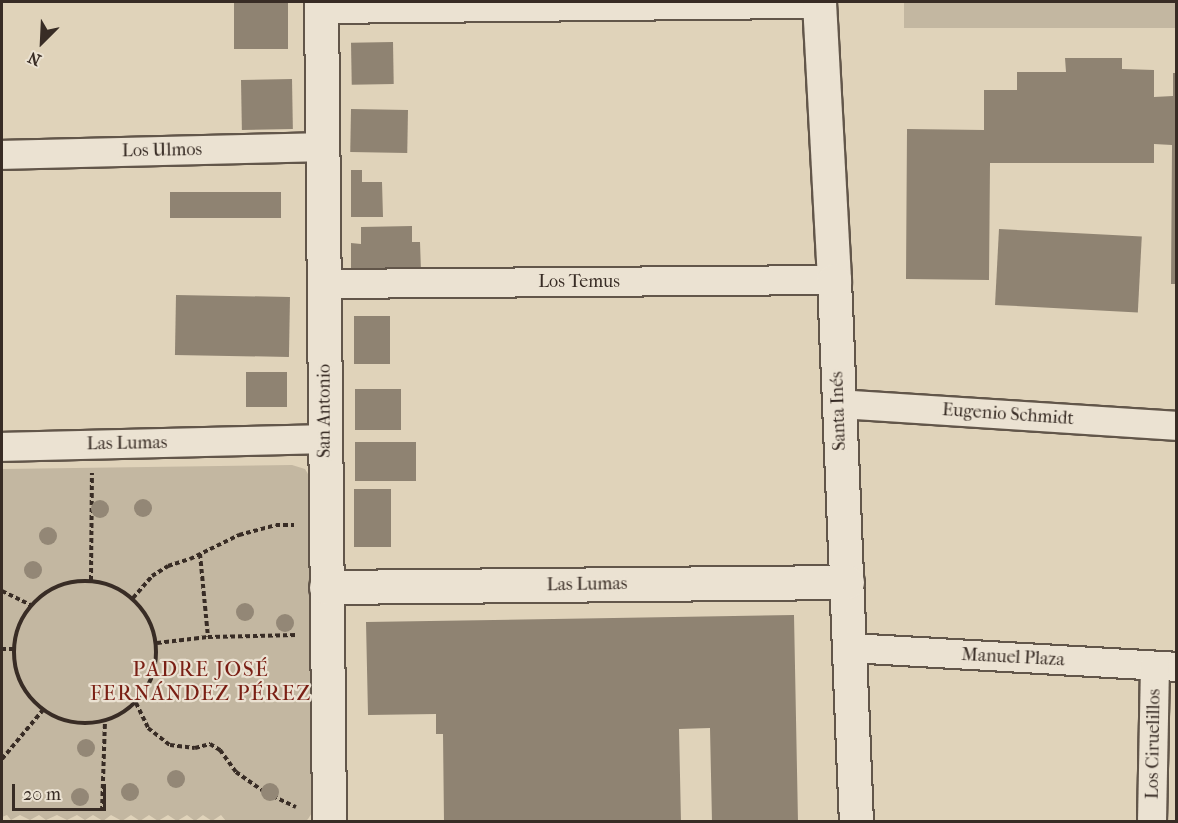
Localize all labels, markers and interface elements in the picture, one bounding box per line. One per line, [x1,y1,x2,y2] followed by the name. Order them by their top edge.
[12,12,72,72] north arrow
[25,48,44,70] text: N
[122,140,202,162] street label: Los Ulmos
[538,271,620,293] street label: Los Temus
[314,364,336,458] street label: San Antonio
[827,371,851,451] street label: Santa Inés
[941,400,1075,430] street label: Eugenio Schmidt
[86,432,168,456] street label: Las Lumas
[546,573,628,597] street label: Las Lumas
[961,645,1065,671] street label: Manuel Plaza
[90,656,312,706] district label: PADRE JOSÉ FERNÁNDEZ PÉREZ
[1142,689,1166,799] street label: Los Ciruelillos
[15,772,110,810] scale bar
[23,784,61,805] text: 20 m

